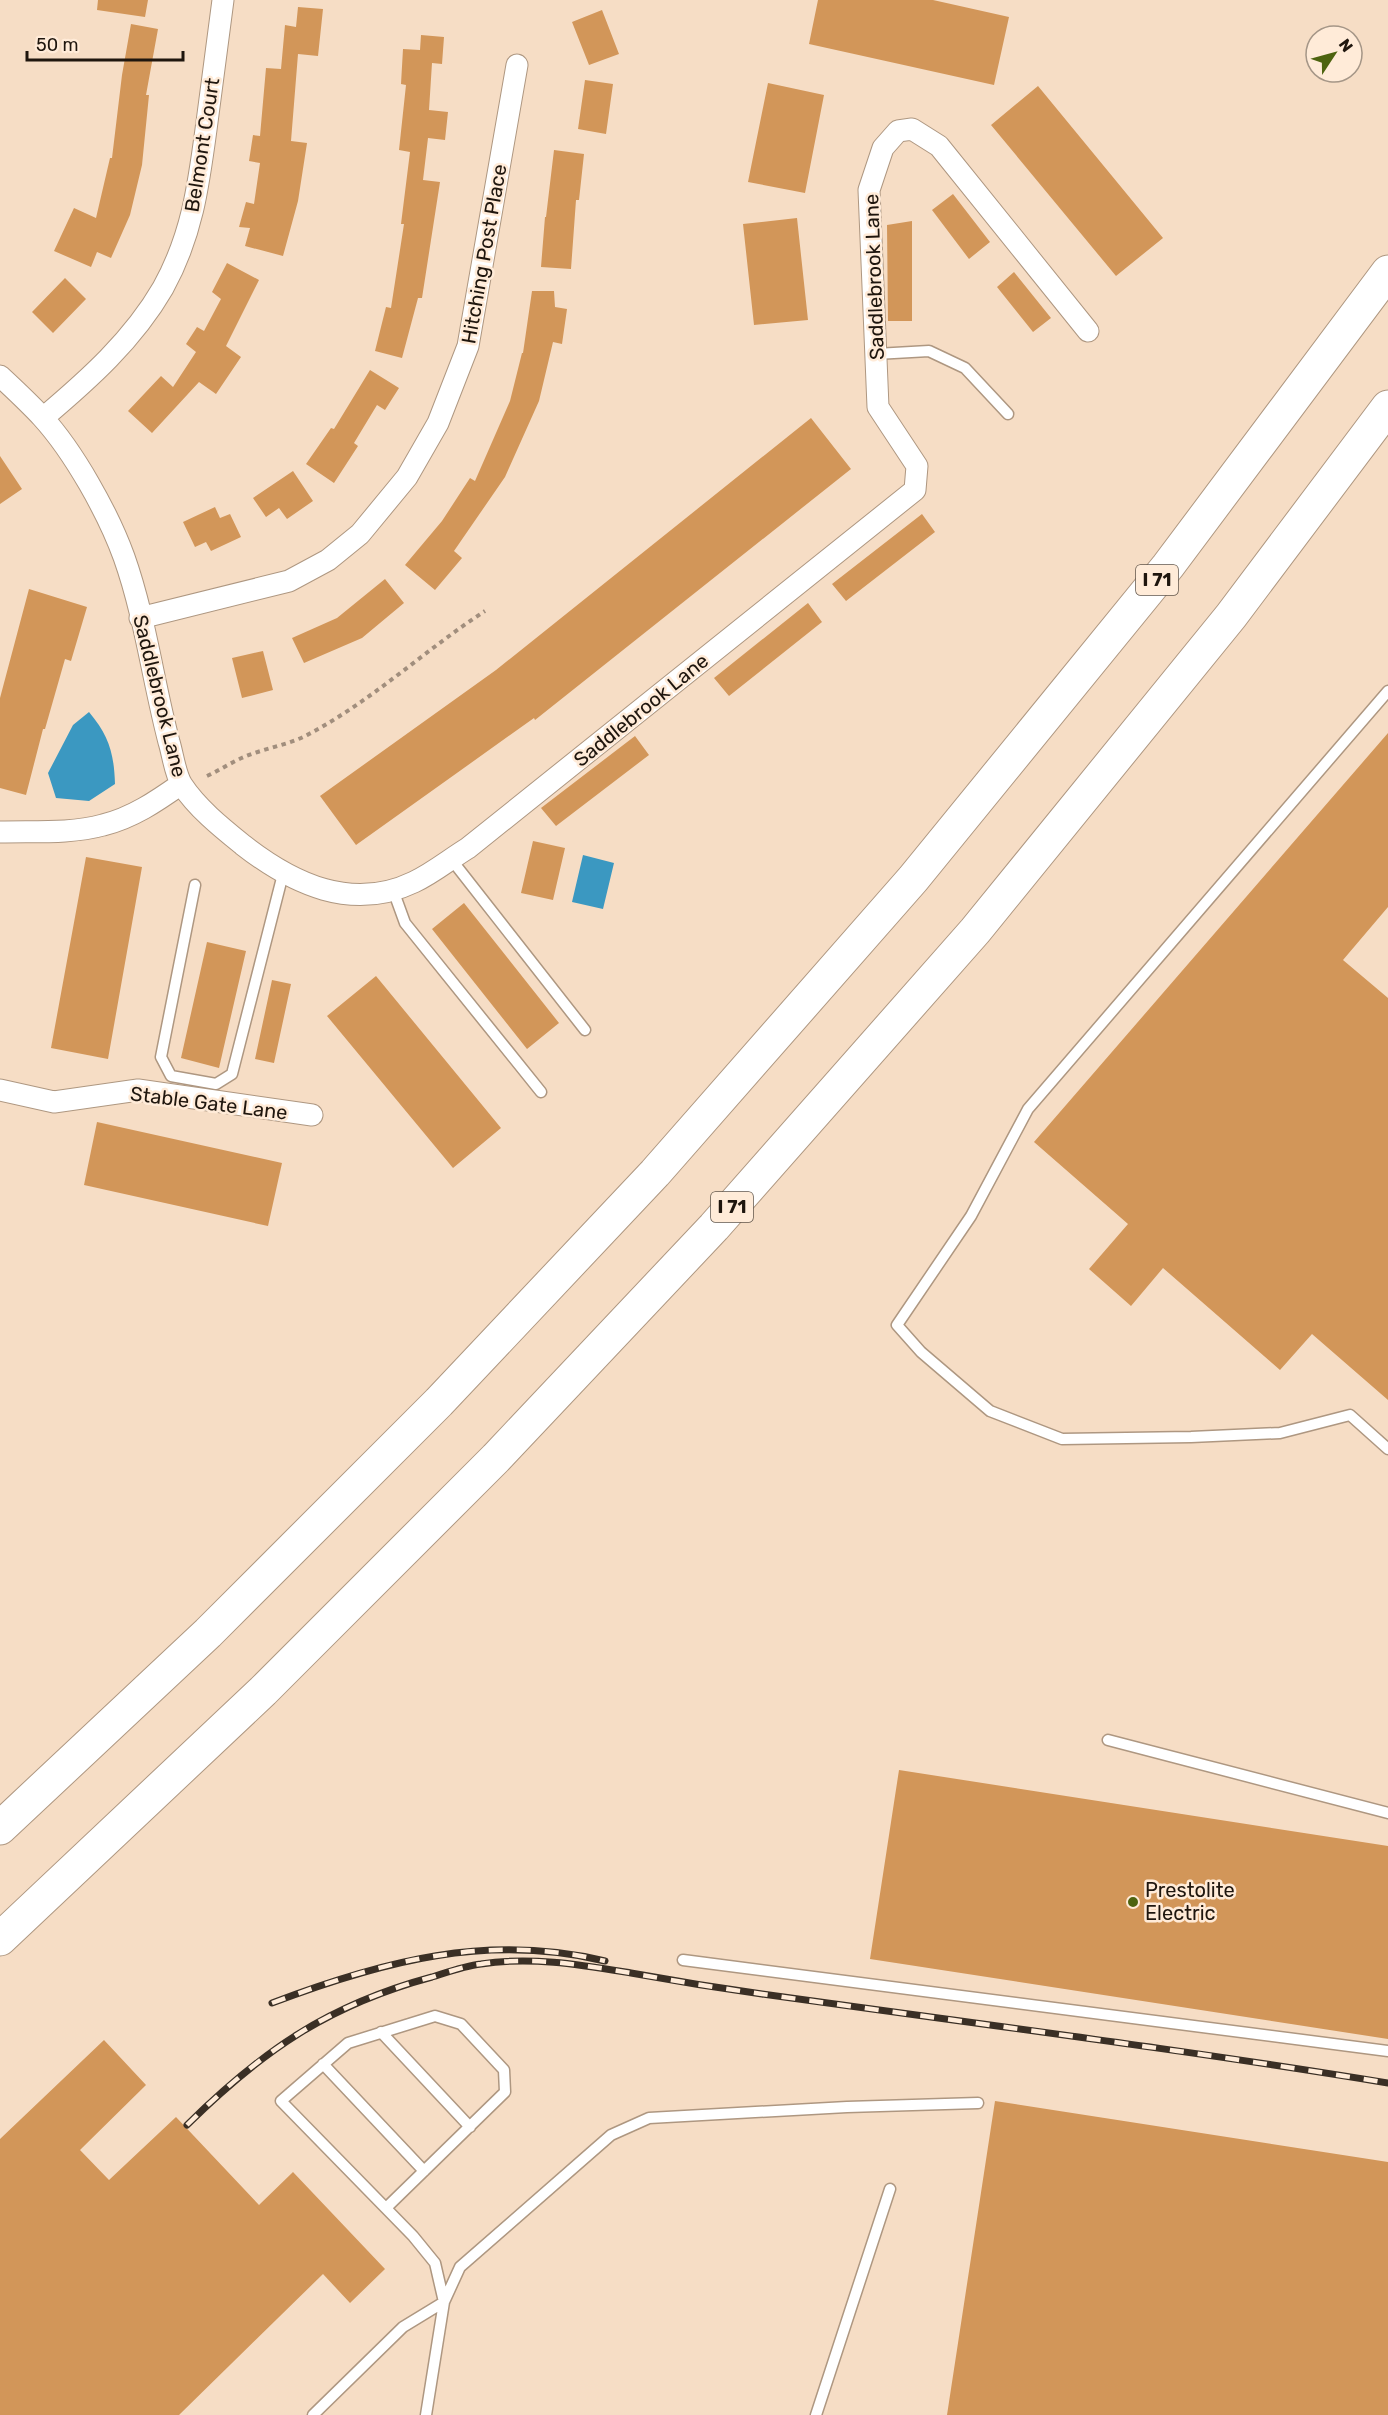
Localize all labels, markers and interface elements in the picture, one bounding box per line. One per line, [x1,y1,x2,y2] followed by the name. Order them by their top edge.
[27,24,183,62] scale bar
[1304,24,1364,84] north arrow
[36,34,79,56] text: 50 m
[1335,35,1357,56] text: N
[180,76,224,214] street label: Belmont Court
[456,162,512,346] street label: Hitching Post Place
[859,194,889,360] street label: Saddlebrook Lane
[1136,565,1178,595] road number: I 71
[128,612,192,780] street label: Saddlebrook Lane
[569,648,713,772] street label: Saddlebrook Lane
[129,1081,289,1125] street label: Stable Gate Lane
[711,1192,753,1222] road number: I 71
[1145,1878,1235,1925] place label: Prestolite Electric
[1126,1895,1140,1909] marker: Prestolite Electric

